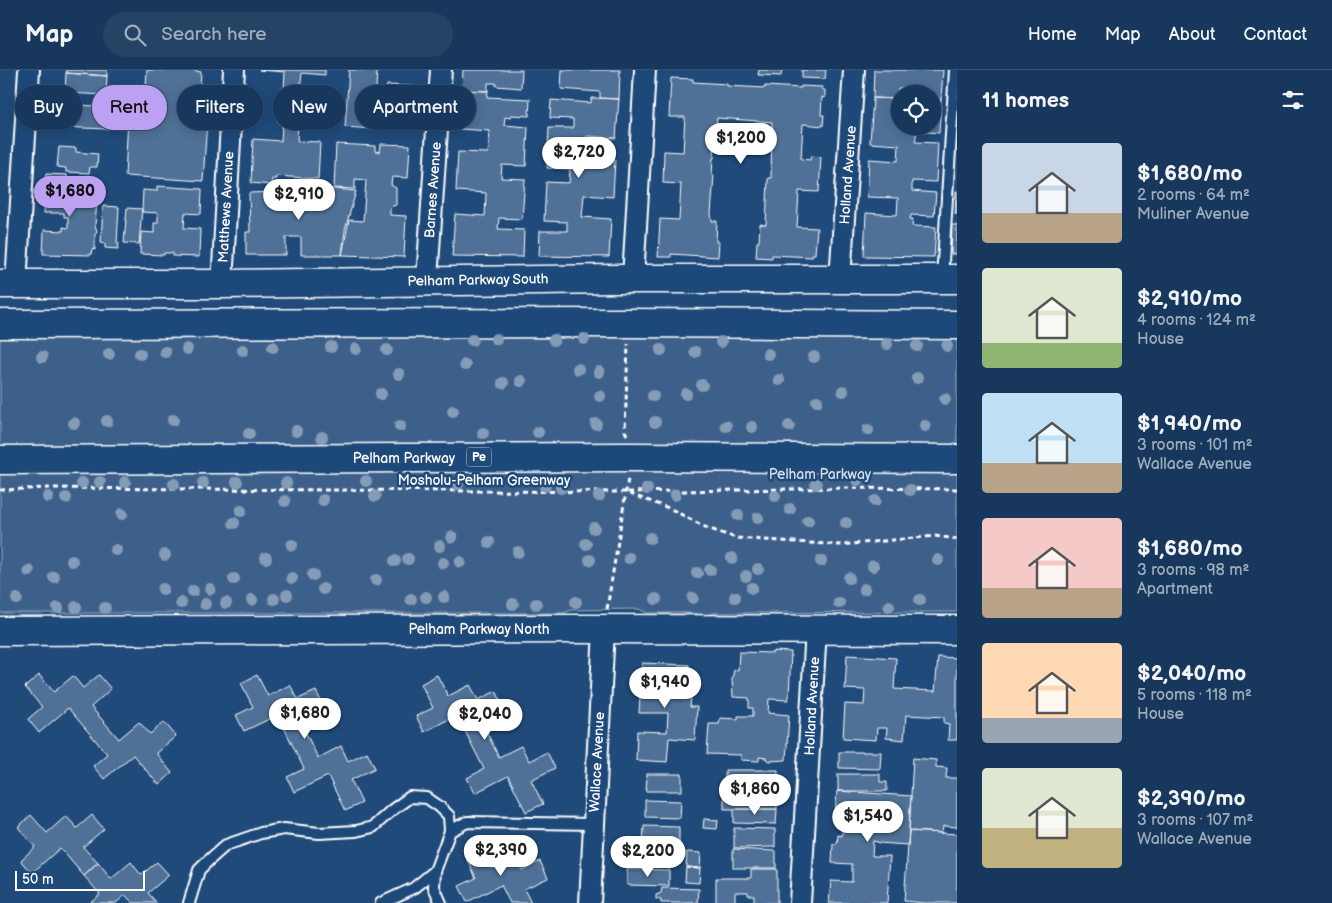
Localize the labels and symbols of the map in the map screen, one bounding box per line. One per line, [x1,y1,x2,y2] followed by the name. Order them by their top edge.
[700,122,782,165] pin: $1,200
[836,125,860,225] street label: Holland Avenue
[538,136,620,179] pin: $2,720
[421,141,445,239] street label: Barnes Avenue
[215,151,237,263] street label: Matthews Avenue
[29,176,111,218] pin: $1,680
[258,178,340,221] pin: $2,910
[407,270,549,290] street label: Pelham Parkway South
[466,448,492,467] road number: Pe
[353,450,456,467] street label: Pelham Parkway
[769,466,872,483] park label: Pelham Parkway
[398,472,571,489] street label: Mosholu-Pelham Greenway
[409,621,550,638] street label: Pelham Parkway North
[801,656,823,756] street label: Holland Avenue
[624,666,706,709] pin: $1,940
[264,698,346,740] pin: $1,680
[444,698,526,741] pin: $2,040
[586,711,608,813] street label: Wallace Avenue
[714,774,796,816] pin: $1,860
[827,800,909,843] pin: $1,540
[460,834,542,877] pin: $2,390
[607,836,689,878] pin: $2,200
[15,868,145,891] scale bar

